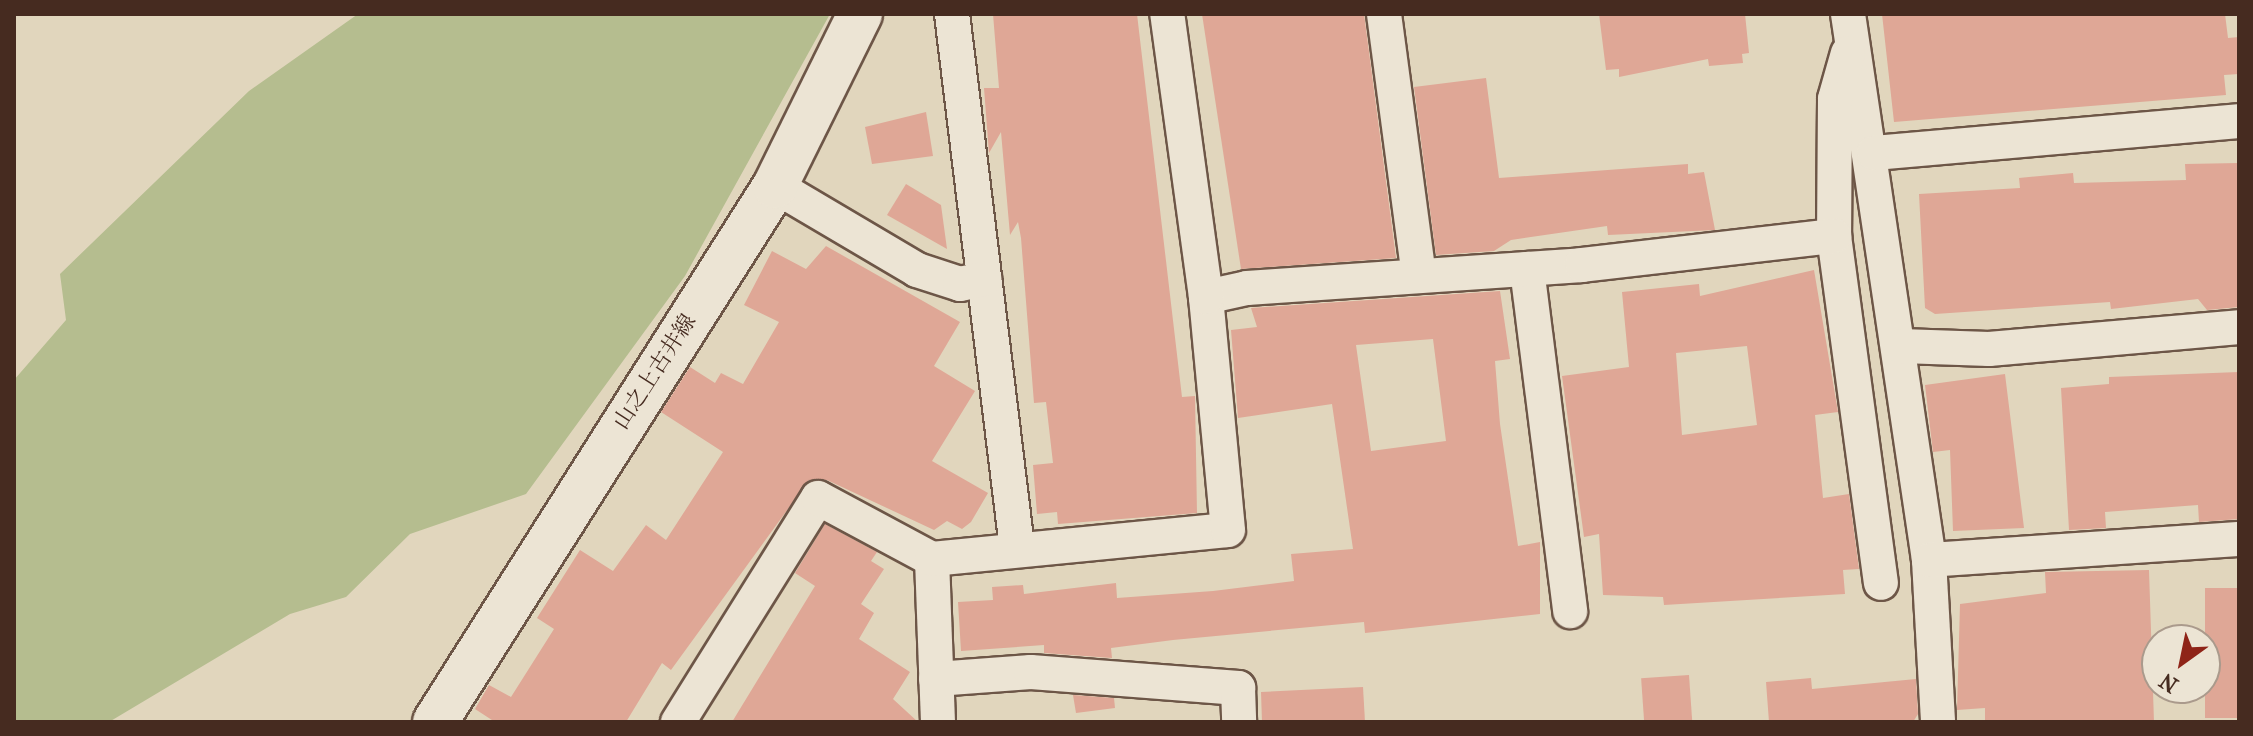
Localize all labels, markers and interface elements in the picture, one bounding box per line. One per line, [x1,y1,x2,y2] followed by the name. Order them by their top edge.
[608,309,702,435] street label: 山之上古井線
[2141,624,2221,704] north arrow
[2155,667,2183,698] text: N

